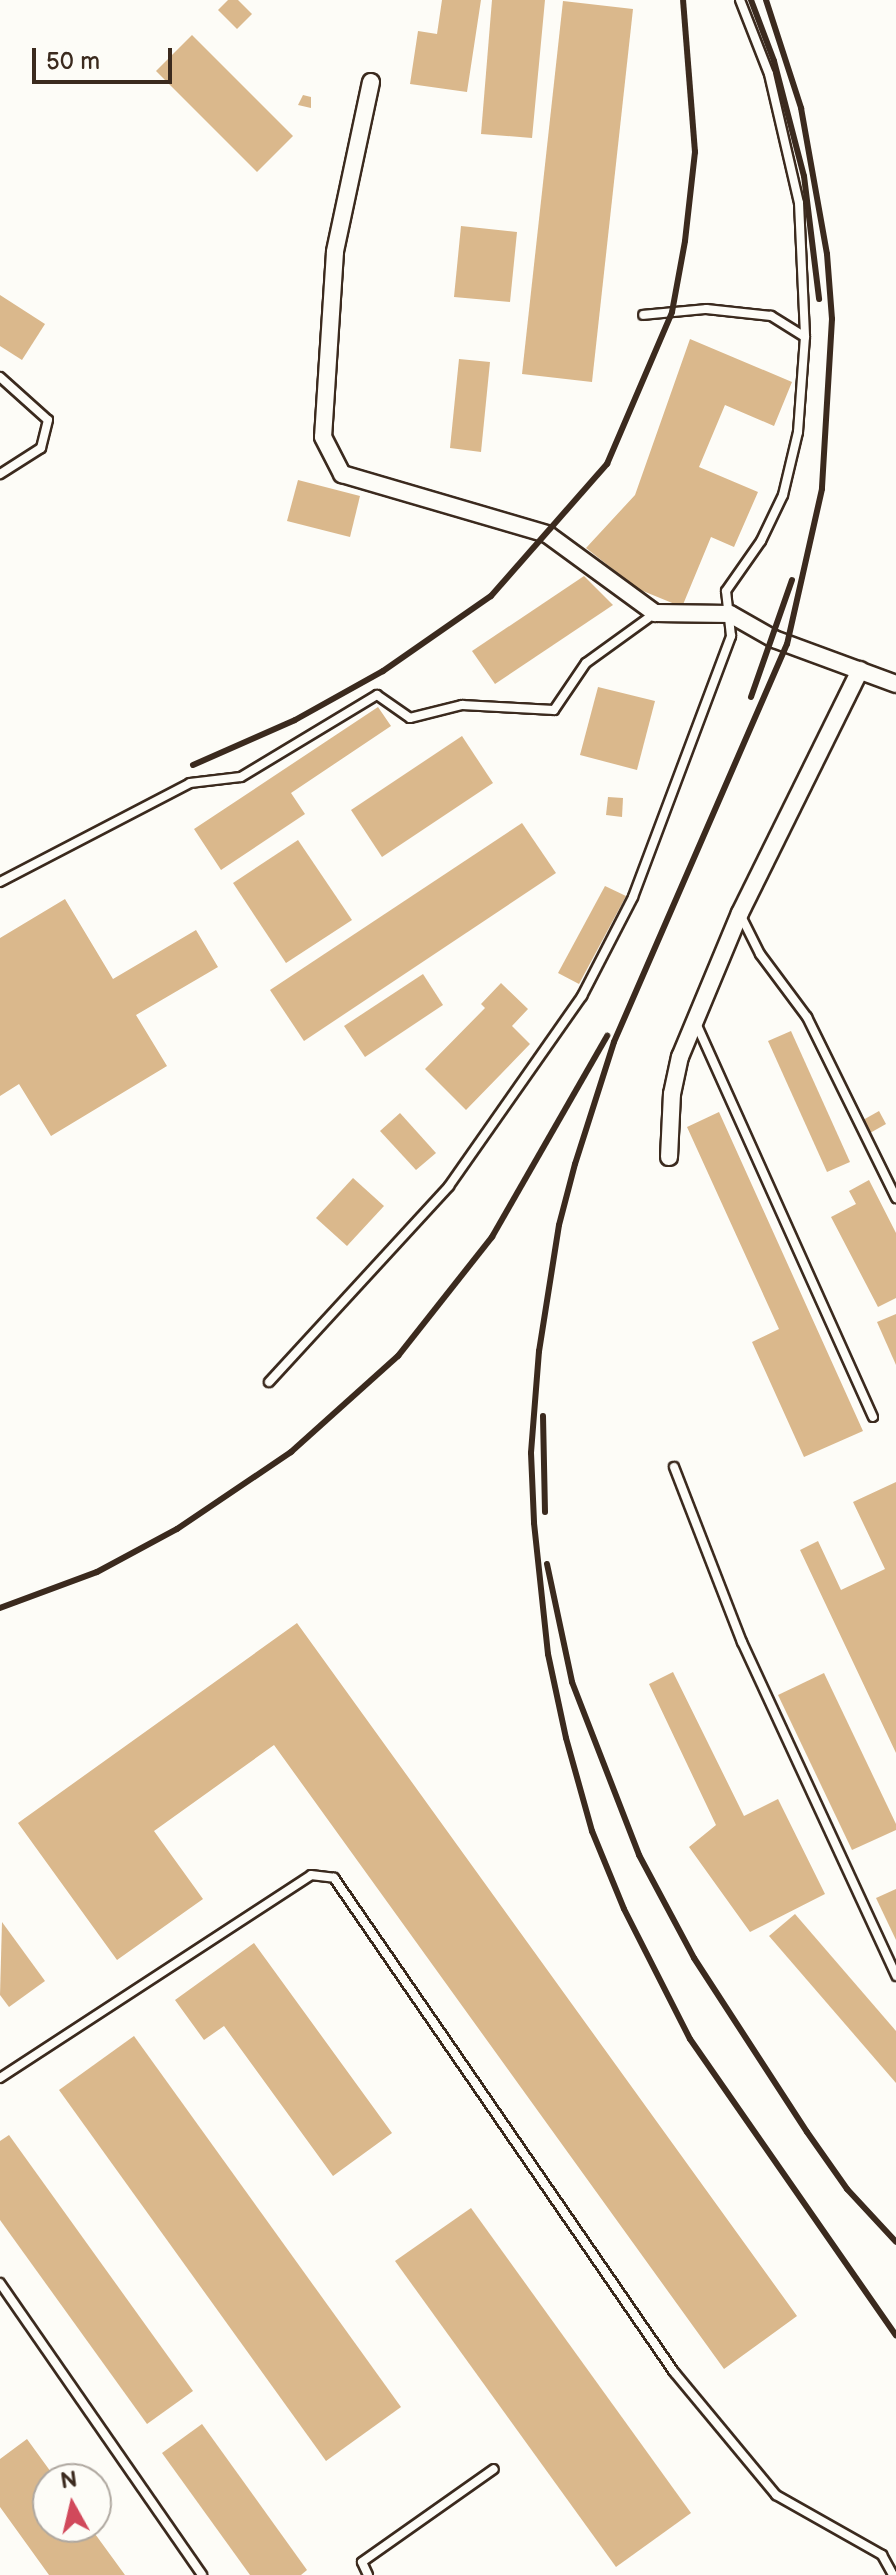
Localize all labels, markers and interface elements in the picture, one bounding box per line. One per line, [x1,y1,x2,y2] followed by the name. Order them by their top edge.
[36,32,176,82] scale bar
[46,47,100,76] text: 50 m
[32,2463,112,2543] north arrow
[59,2466,79,2495] text: N

